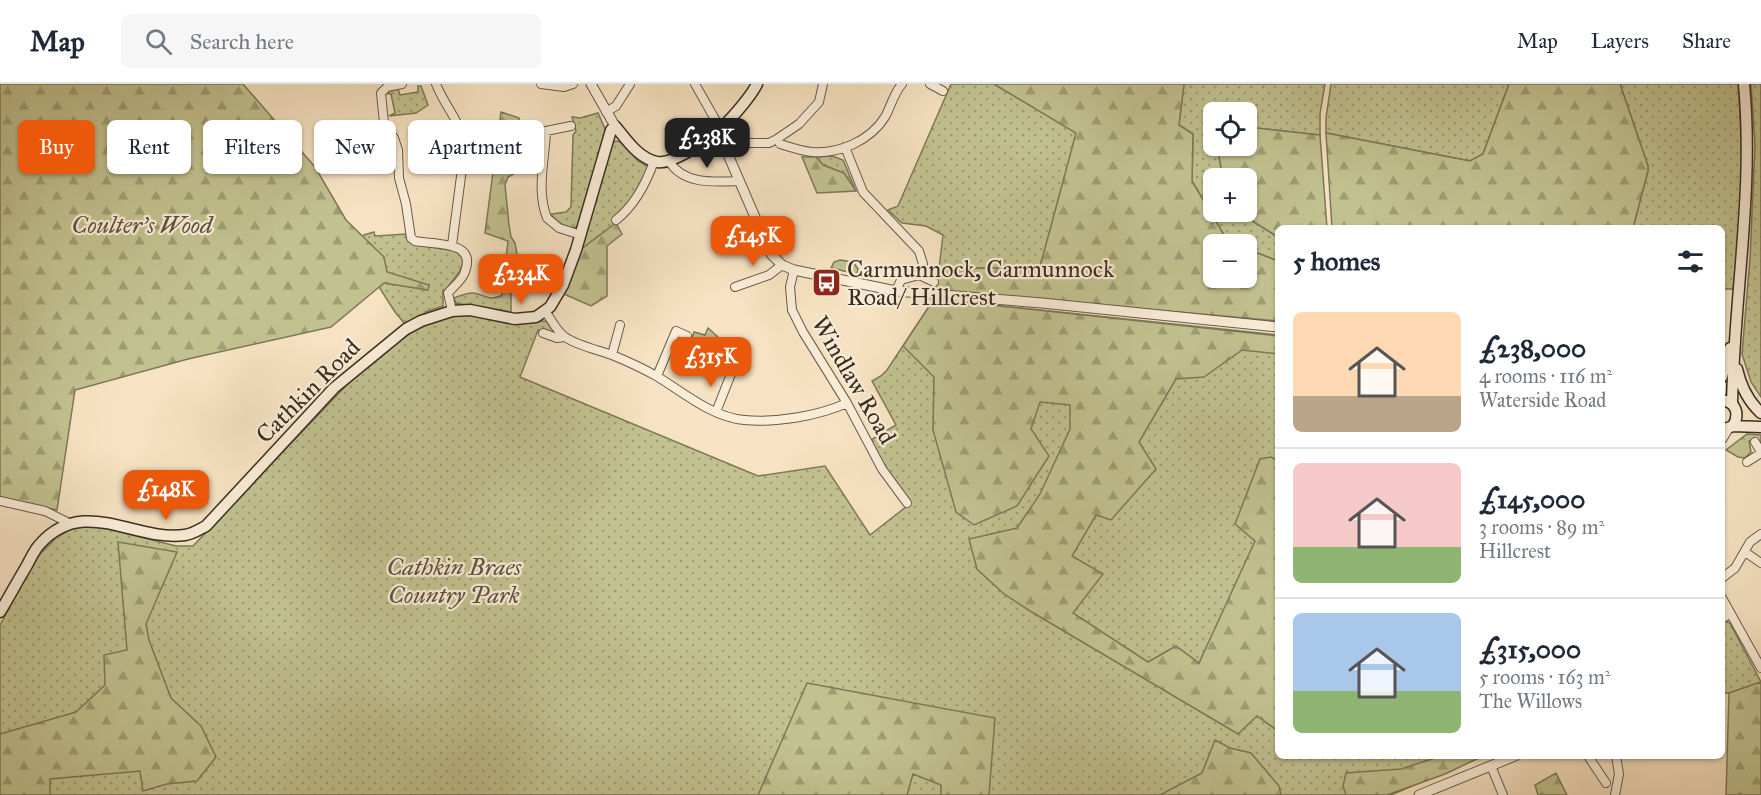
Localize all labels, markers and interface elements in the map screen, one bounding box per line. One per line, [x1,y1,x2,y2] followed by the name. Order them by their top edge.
[121,14,541,68] search box
[30,24,85,59] text: Map
[142,25,175,58] icon: search
[190,28,294,55] text: Search here
[1517,28,1558,54] text: Map
[1591,28,1649,54] text: Layers
[1682,28,1731,54] text: Share
[1203,102,1257,288] map controls
[1203,102,1257,156] button: locate
[665,118,749,169] pin: £238K
[18,120,95,174] chip: Buy
[107,120,191,174] chip: Rent
[203,120,302,174] chip: Filters
[314,120,396,174] chip: New
[408,120,544,174] chip: Apartment
[679,125,735,149] text: £238K
[1203,168,1257,222] button: +
[72,210,214,240] park label: Coulter's Wood
[711,216,795,267] pin: £145K
[725,223,781,247] text: £145K
[1203,234,1257,288] button: −
[1293,245,1380,277] text: 5 homes
[1674,245,1707,278] icon: filters
[479,254,563,305] pin: £234K
[847,254,1115,312] place label: Carmunnock, Carmunnock Road/ Hillcrest
[492,261,550,285] text: £234K
[810,267,842,299] bus stop icon: Carmunnock, Carmunnock Road/ Hillcrest
[805,311,903,449] street label: Windlaw Road
[1479,332,1586,364] text: £238,000
[250,333,366,449] street label: Cathkin Road
[1341,336,1413,408] icon: home
[669,337,753,388] pin: £315K
[684,344,738,368] text: £315K
[1479,364,1612,388] text: 4 rooms · 116 m²
[1479,388,1606,412] text: Waterside Road
[124,470,208,521] pin: £148K
[137,477,195,501] text: £148K
[1479,483,1585,515] text: £145,000
[1341,487,1413,559] icon: home
[1479,515,1604,539] text: 3 rooms · 89 m²
[1479,539,1551,563] text: Hillcrest
[387,552,522,610] park label: Cathkin Braes Country Park
[1479,633,1581,665] text: £315,000
[1341,637,1413,709] icon: home
[1479,665,1611,689] text: 5 rooms · 163 m²
[1479,689,1582,713] text: The Willows

